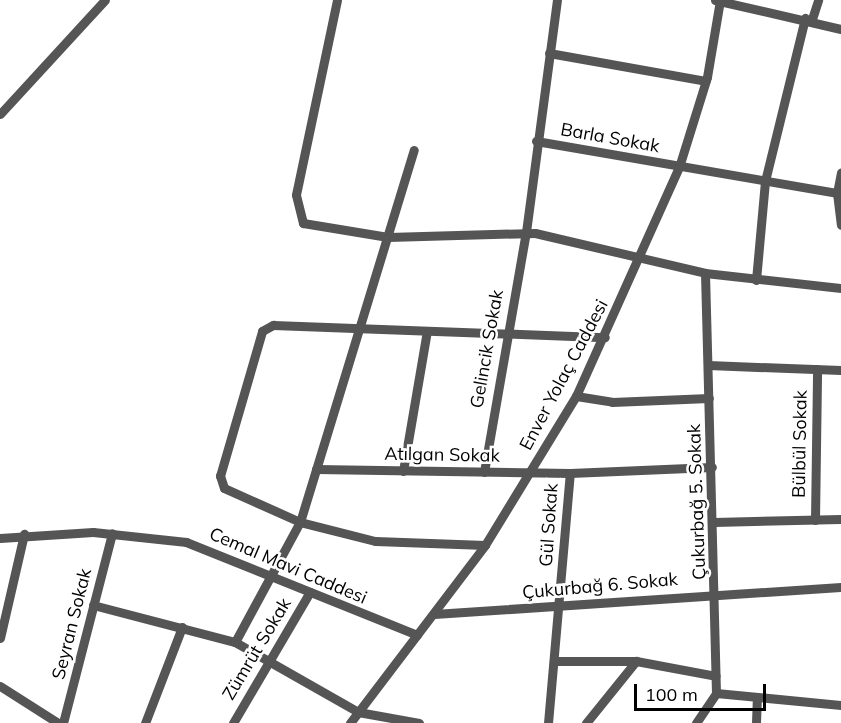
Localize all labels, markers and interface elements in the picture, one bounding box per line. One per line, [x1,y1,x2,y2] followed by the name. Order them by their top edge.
[559,119,661,157] street label: Barla Sokak
[466,288,508,410] street label: Gelincik Sokak
[515,296,613,454] street label: Enver Yolaç Caddesi
[788,390,812,498] street label: Bülbül Sokak
[683,424,711,580] street label: Çukurbağ 5. Sokak
[384,443,500,467] street label: Atılgan Sokak
[535,483,563,567] street label: Gül Sokak
[206,523,370,609] street label: Cemal Mavi Caddesi
[48,566,96,682] street label: Seyran Sokak
[521,568,679,604] street label: Çukurbağ 6. Sokak
[218,594,296,704] street label: Zümrüt Sokak
[637,672,769,710] scale bar
[645,683,698,706] text: 100 m

